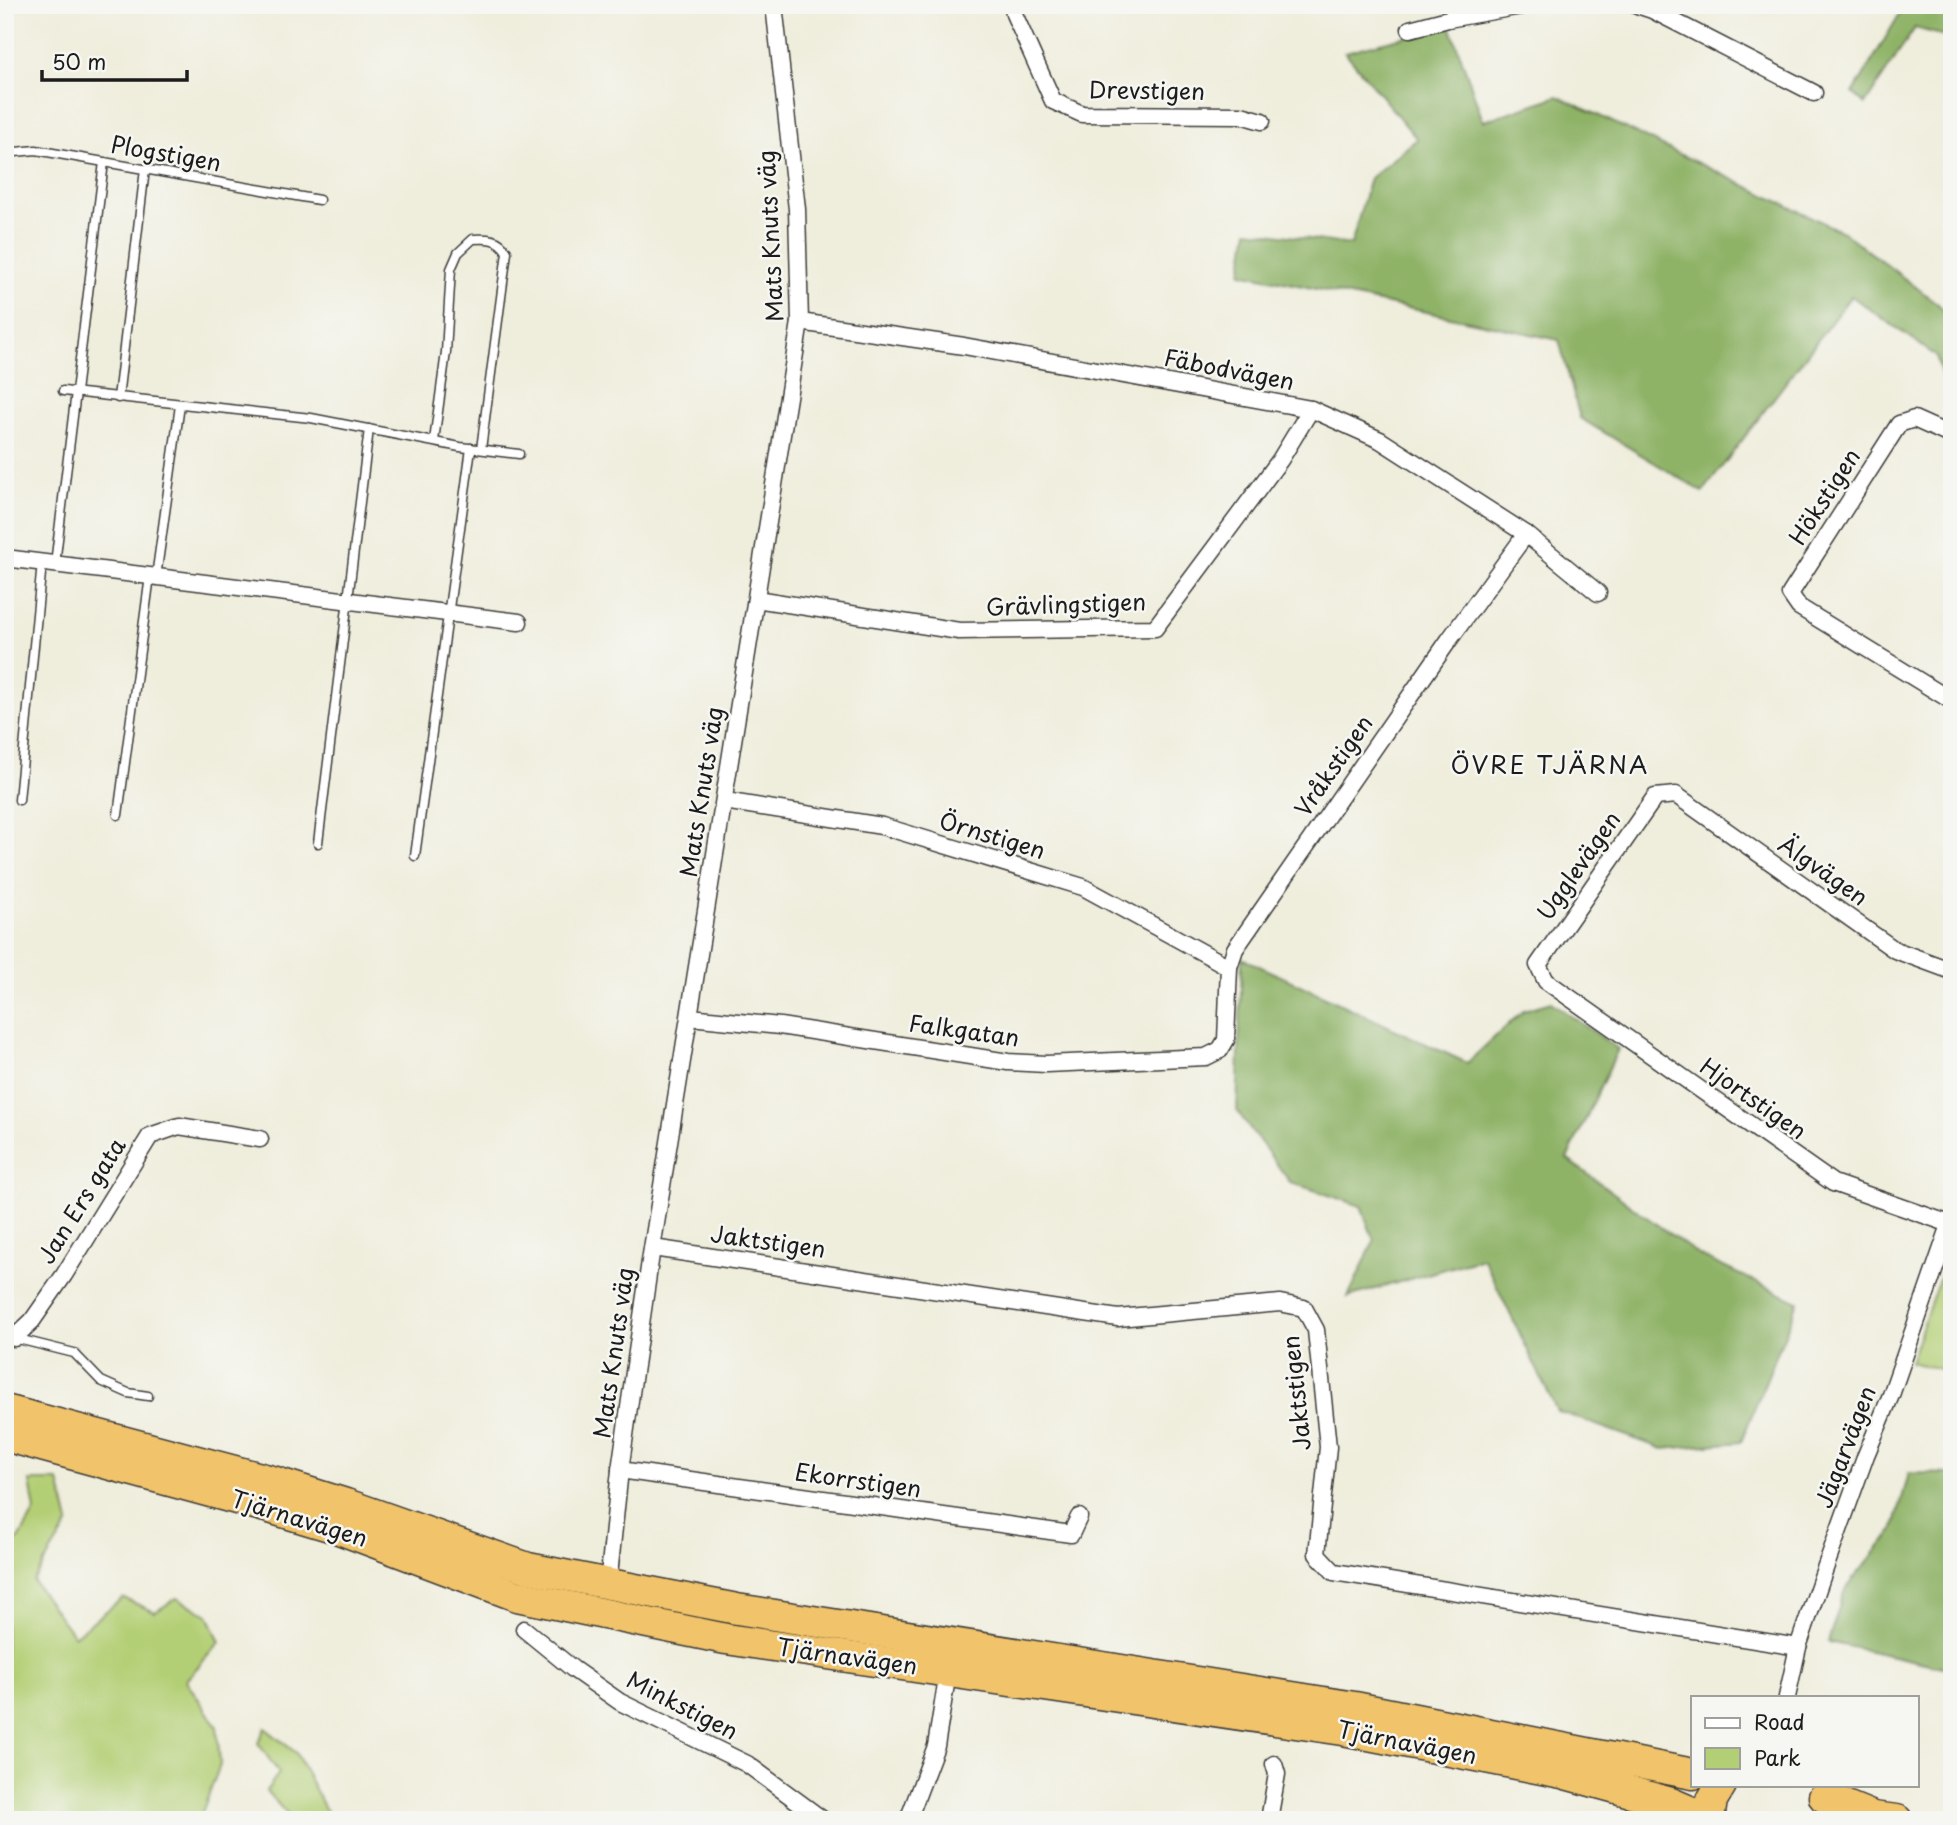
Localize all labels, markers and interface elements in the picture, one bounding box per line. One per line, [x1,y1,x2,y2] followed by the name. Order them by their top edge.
[42,38,187,82] scale bar
[52,45,106,77] text: 50 m
[1089,71,1205,108] street label: Drevstigen
[108,126,224,179] street label: Plogstigen
[748,149,791,323] street label: Mats Knuts väg
[1161,339,1297,398] street label: Fäbodvägen
[1779,441,1868,551] street label: Hökstigen
[985,583,1147,624] street label: Grävlingstigen
[670,704,731,879] street label: Mats Knuts väg
[1285,707,1381,823] street label: Vråkstigen
[1451,746,1649,782] district label: ÖVRE TJÄRNA
[935,802,1050,867] street label: Örnstigen
[1527,803,1628,927] street label: Ugglevägen
[1772,826,1876,913] street label: Älgvägen
[907,1004,1022,1055] street label: Falkgatan
[1693,1048,1814,1147] street label: Hjortstigen
[28,1130,134,1270] street label: Jan Ers gata
[708,1215,828,1266] street label: Jaktstigen
[583,1265,642,1440] street label: Mats Knuts väg
[1272,1334,1319,1453] street label: Jaktstigen
[1805,1380,1884,1513] street label: Jägarvägen
[793,1453,924,1506] street label: Ekorrstigen
[227,1480,372,1555] street label: Tjärnavägen
[775,1628,920,1683] street label: Tjärnavägen
[621,1662,745,1748] street label: Minkstigen
[1691,1696,1918,1786] legend
[1754,1705,1805,1737] text: Road
[1335,1711,1480,1772] street label: Tjärnavägen
[1754,1741,1801,1773] text: Park

